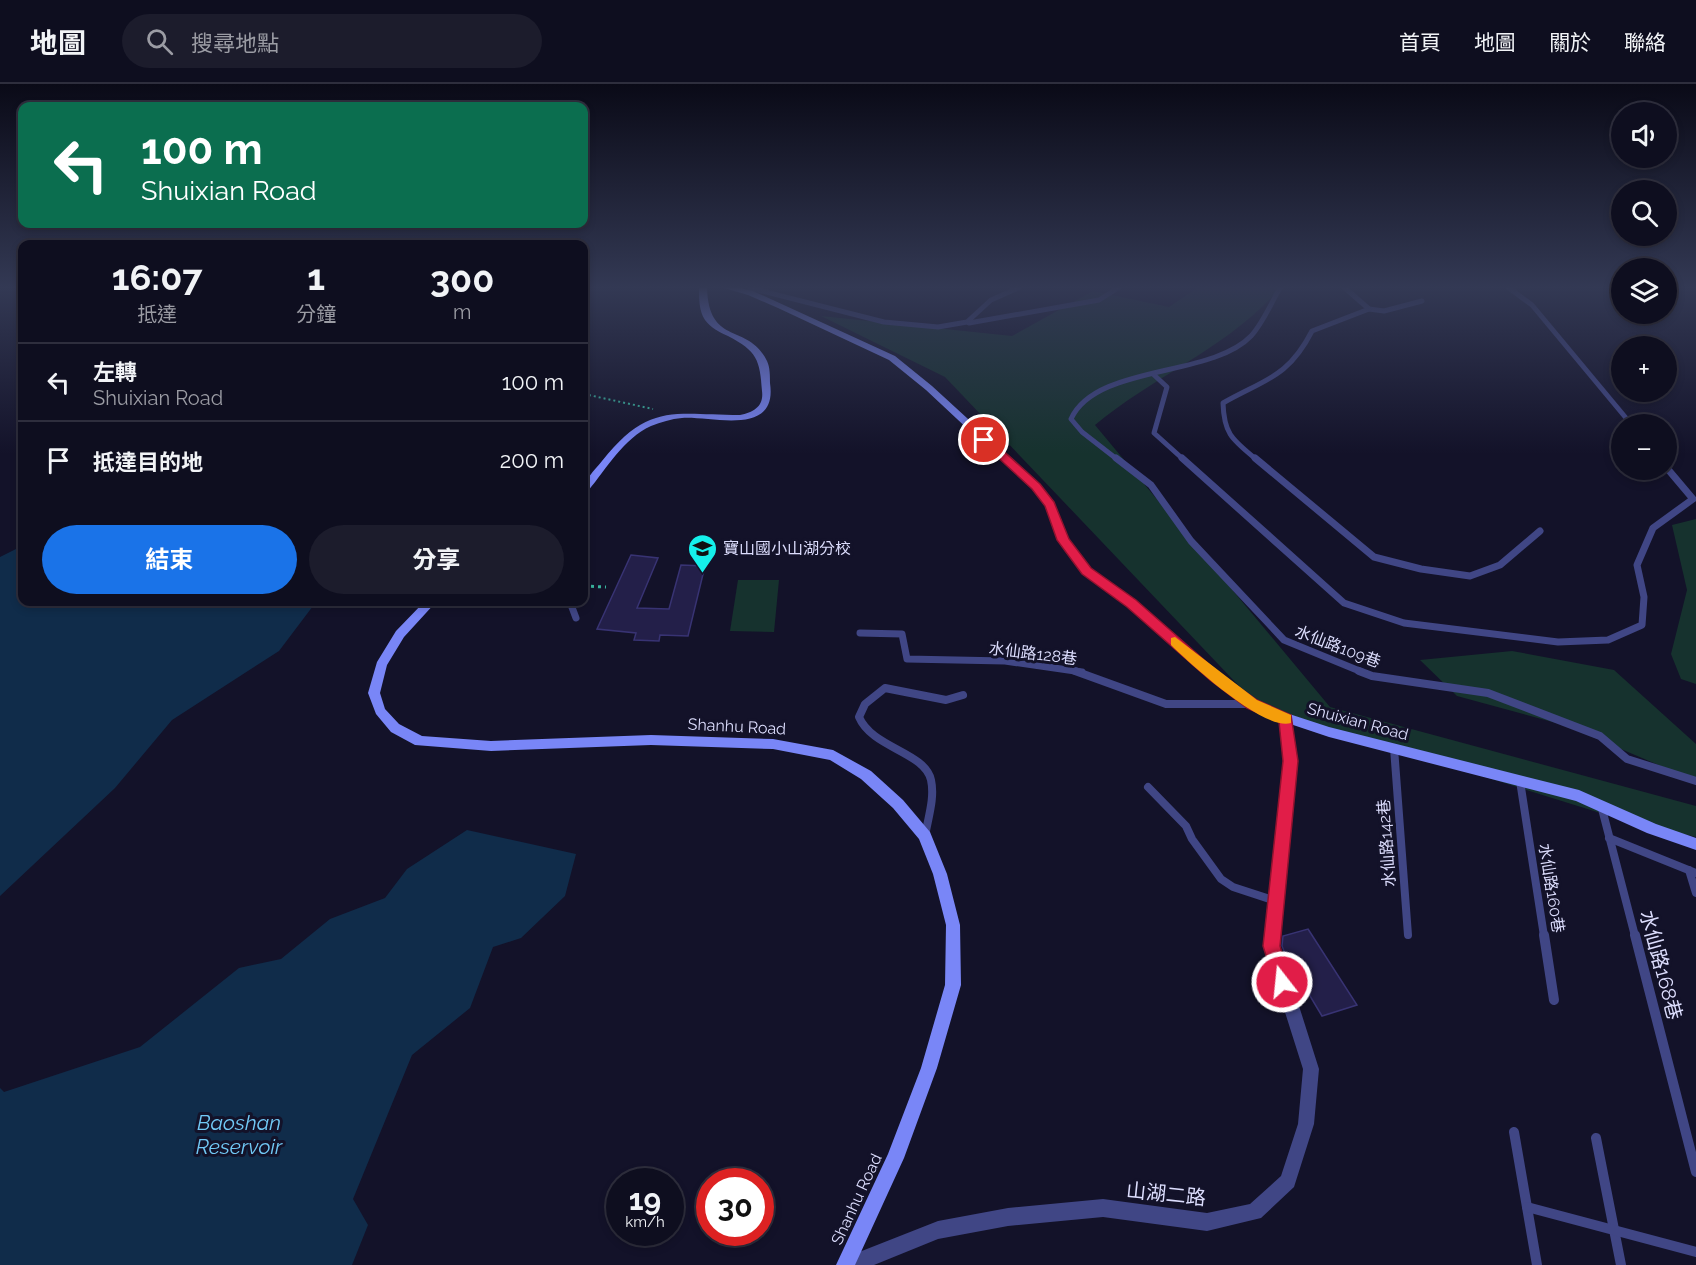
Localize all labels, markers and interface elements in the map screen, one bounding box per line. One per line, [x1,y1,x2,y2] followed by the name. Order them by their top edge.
[122,14,542,68] search box
[143,25,176,58] icon: search
[30,27,86,60] text: 地圖
[191,30,279,56] text: 搜尋地點
[1399,30,1441,55] text: 首頁
[1474,30,1516,55] text: 地圖
[1549,30,1591,55] text: 關於
[1624,30,1666,55] text: 聯絡
[1611,102,1677,480] map controls
[1611,102,1677,168] button: sound
[141,125,263,174] text: 100 m
[42,126,120,204] icon: left
[141,175,317,206] text: Shuixian Road
[1611,180,1677,246] button: search
[112,256,203,298] text: 16:07
[307,256,325,298] text: 1
[430,258,494,300] text: 300
[1611,258,1677,324] button: layers
[453,300,471,324] text: m
[137,302,177,326] text: 抵達
[296,302,336,326] text: 分鐘
[1611,336,1677,402] button: +
[93,359,137,385] text: 左轉
[42,366,75,399] icon: left
[502,369,564,395] text: 100 m
[93,386,223,410] text: Shuixian Road
[958,414,1009,465] pin
[1611,414,1677,480] button: −
[967,423,1000,456] icon: arrive
[42,444,75,477] icon: arrive
[500,447,564,473] text: 200 m
[93,449,203,475] text: 抵達目的地
[42,525,297,594] button: 結束
[309,525,564,594] button: 分享
[686,532,718,574] school or university icon: 寶山國小山湖分校
[723,539,851,558] place label: 寶山國小山湖分校
[1292,621,1383,671] street label: 水仙路109巷
[988,639,1078,668] street label: 水仙路128巷
[1305,699,1411,744] street label: Shuixian Road
[687,714,787,739] street label: Shanhu Road
[1374,798,1399,887] street label: 水仙路142巷
[1535,842,1568,934] street label: 水仙路160巷
[1635,908,1687,1022] street label: 水仙路168巷
[1250,950,1314,1014] position arrow
[196,1110,283,1159] water label: Baoshan Reservoir
[827,1151,886,1248] street label: Shanhu Road
[696,1168,774,1246] speed limit sign: 30
[1125,1178,1207,1210] street label: 山湖二路
[629,1182,661,1217] text: 19
[625,1213,665,1231] text: km/h

